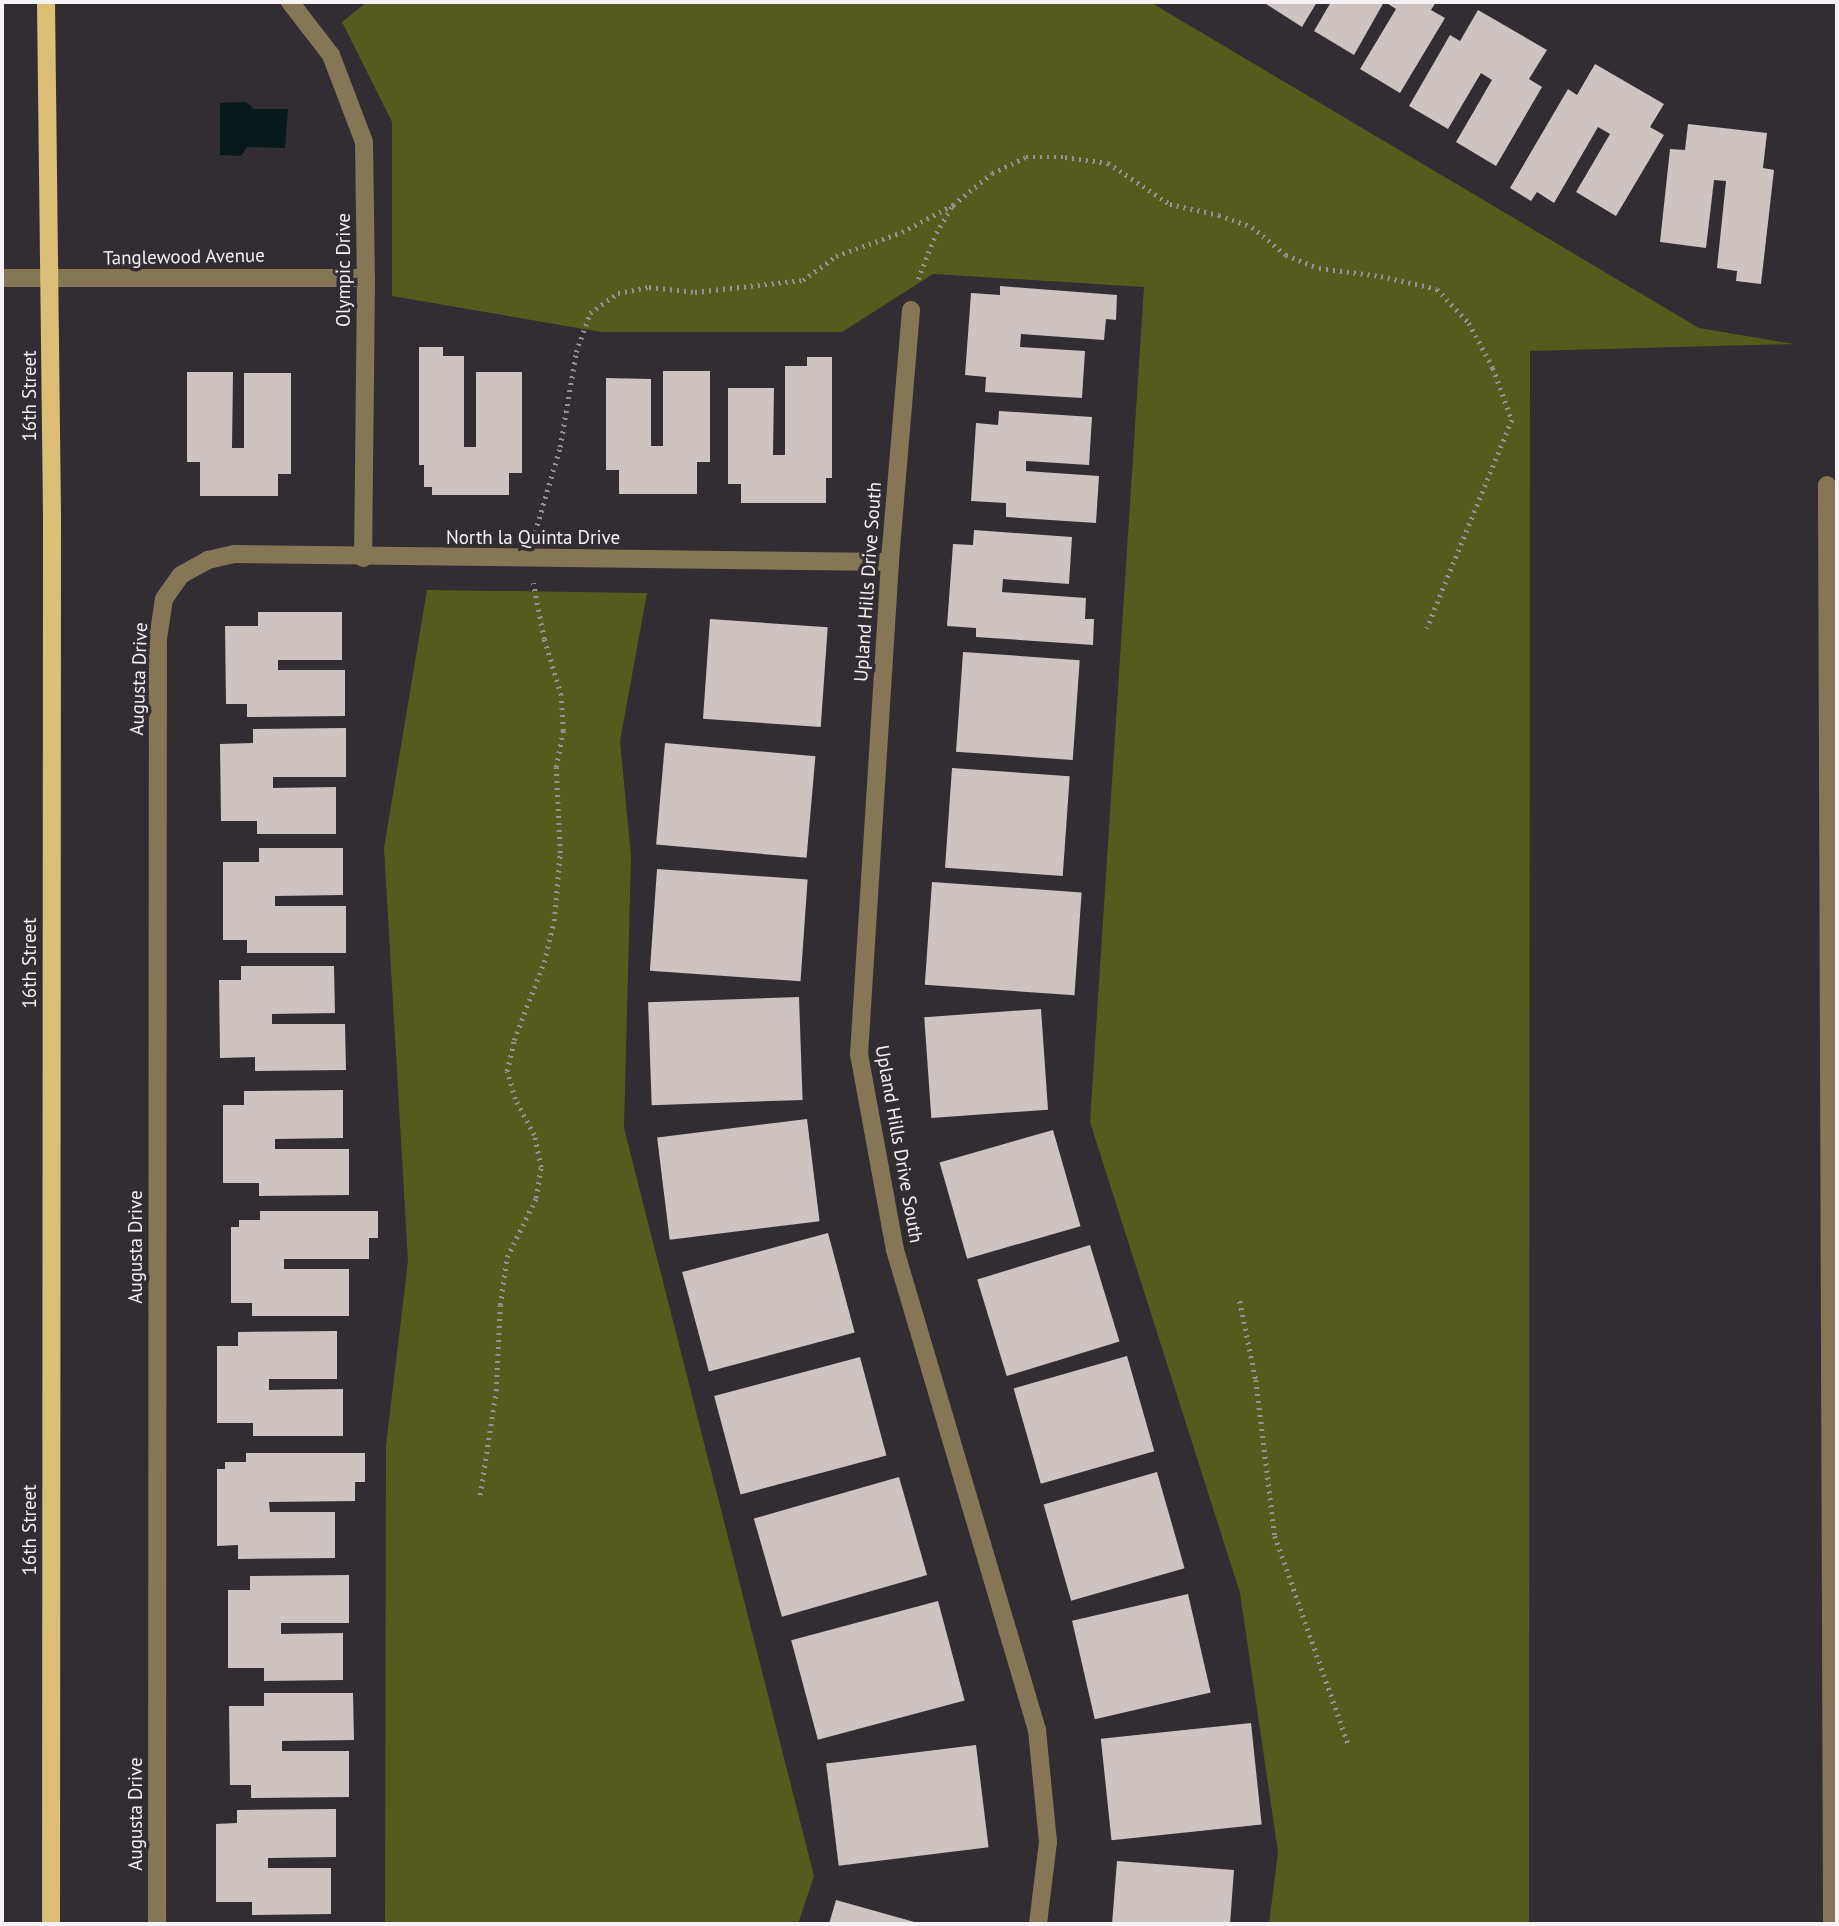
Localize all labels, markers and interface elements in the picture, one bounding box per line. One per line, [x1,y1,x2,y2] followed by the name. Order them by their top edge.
[333,213,355,327] street label: Olympic Drive
[103,244,265,270] street label: Tanglewood Avenue
[19,350,41,442] street label: 16th Street
[850,481,886,683] street label: Upland Hills Drive South
[446,527,620,549] street label: North la Quinta Drive
[126,622,152,736] street label: Augusta Drive
[19,917,41,1009] street label: 16th Street
[870,1043,928,1245] street label: Upland Hills Drive South
[125,1190,147,1304] street label: Augusta Drive
[19,1484,41,1576] street label: 16th Street
[125,1757,147,1871] street label: Augusta Drive

